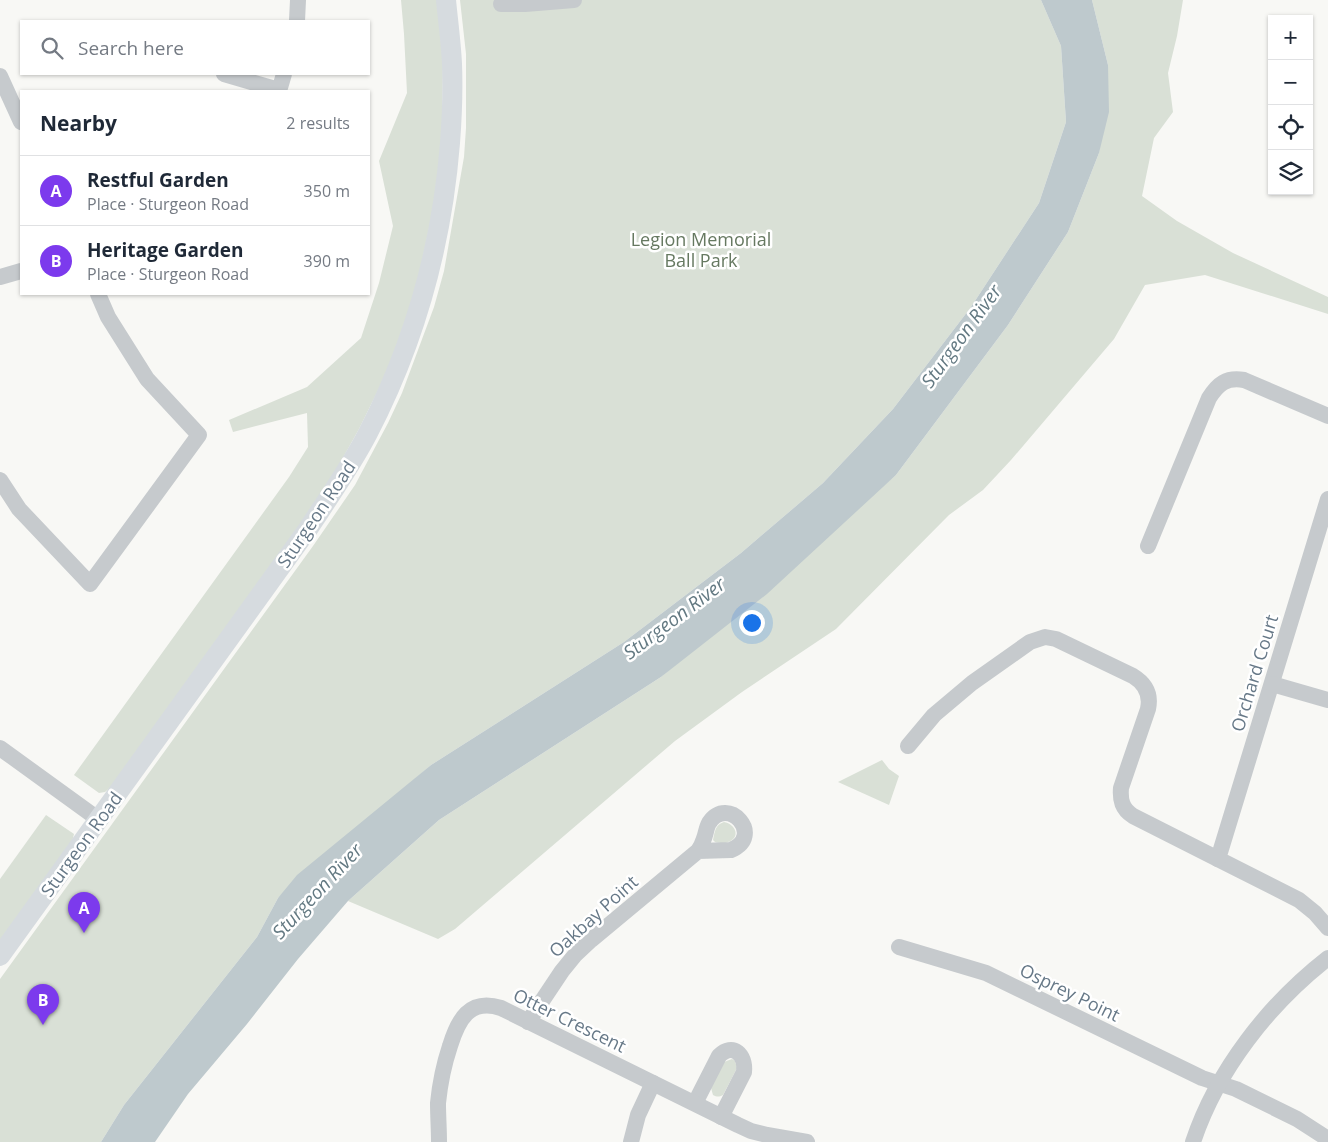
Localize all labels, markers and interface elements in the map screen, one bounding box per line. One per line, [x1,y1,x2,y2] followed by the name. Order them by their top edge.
[1268,15,1313,195] map controls
[1268,15,1313,60] button: +
[20,20,370,75] search box
[38,34,66,62] icon: search
[78,35,184,61] text: Search here
[1268,60,1313,105] button: −
[1268,105,1313,150] button: locate
[40,109,117,137] text: Nearby
[286,112,350,134] text: 2 results
[1268,150,1313,195] button: layers
[87,167,229,193] text: Restful Garden
[50,180,62,202] text: A
[304,180,350,202] text: 350 m
[87,193,249,215] text: Place · Sturgeon Road
[631,227,771,272] park label: Legion Memorial Ball Park
[87,237,243,263] text: Heritage Garden
[51,250,61,272] text: B
[304,250,350,272] text: 390 m
[87,263,249,285] text: Place · Sturgeon Road
[915,278,1008,393] water label: Sturgeon River
[271,456,361,572] street label: Sturgeon Road
[618,570,732,665] water label: Sturgeon River
[739,610,765,636] your location
[1225,612,1283,734] street label: Orchard Court
[35,787,127,901] street label: Sturgeon Road
[266,837,369,944] water label: Sturgeon River
[543,870,643,962] street label: Oakbay Point
[68,892,100,933] pin: A
[1016,957,1124,1027] street label: Osprey Point
[510,982,630,1058] street label: Otter Crescent
[27,984,59,1025] pin: B

